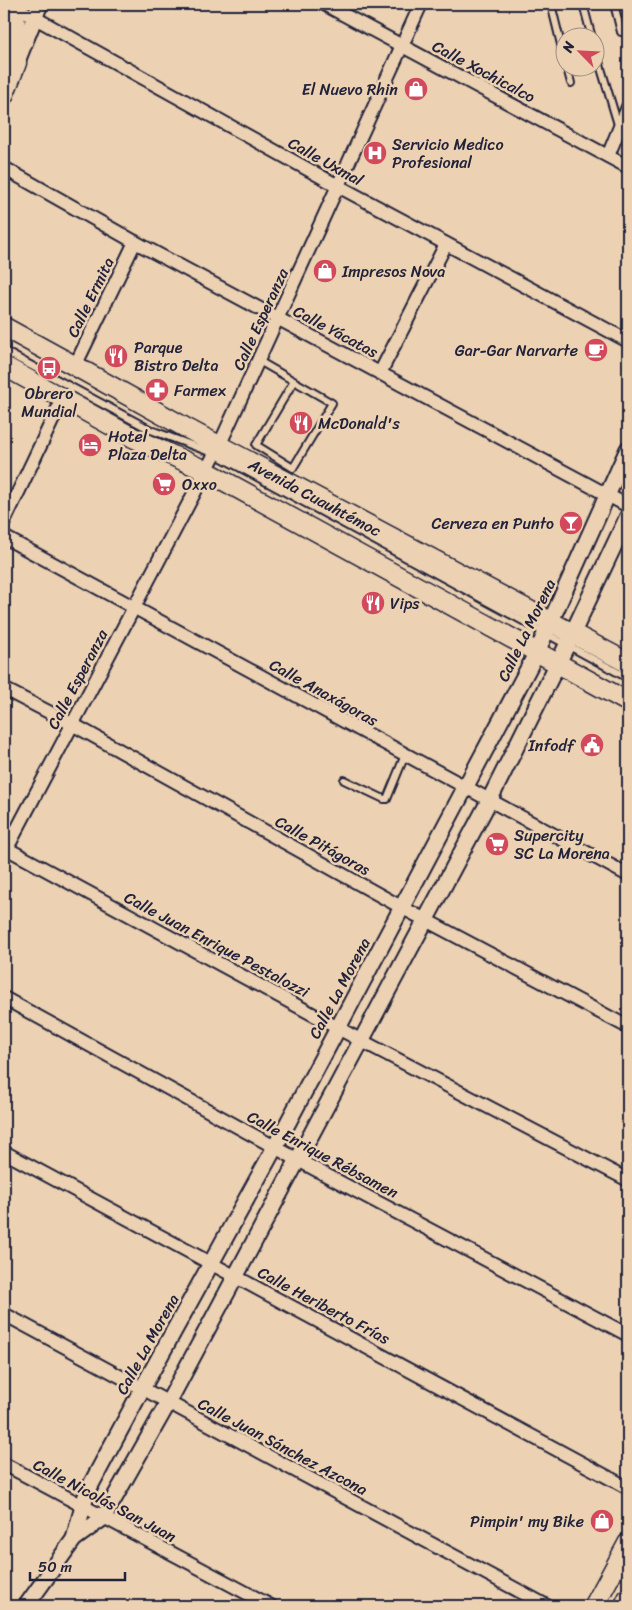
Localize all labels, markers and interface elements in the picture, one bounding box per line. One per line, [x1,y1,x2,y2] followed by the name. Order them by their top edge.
[554,28,604,78] north arrow
[427,32,541,111] street label: Calle Xochicalco
[555,37,582,57] text: N
[302,75,398,104] place label: El Nuevo Rhin
[403,76,429,102] shop icon: El Nuevo Rhin
[283,129,369,194] street label: Calle Uxmal
[392,130,504,177] place label: Servicio Medico Profesional
[362,140,388,166] hospital icon: Servicio Medico Profesional
[58,252,122,343] street label: Calle Ermita
[341,257,445,286] place label: Impresos Nova
[312,258,338,284] shop icon: Impresos Nova
[224,262,297,375] street label: Calle Esperanza
[288,297,384,366] street label: Calle Yácatas
[134,333,219,380] place label: Parque Bistro Delta
[455,336,578,365] place label: Gar-Gar Narvarte
[583,337,609,363] cafe icon: Gar-Gar Narvarte
[103,343,129,369] restaurant icon: Parque Bistro Delta
[36,355,62,381] bus stop icon: Obrero Mundial
[174,376,227,405] place label: Farmex
[144,377,170,403] pharmacy icon: Farmex
[21,379,77,426] place label: Obrero Mundial
[318,409,400,438] place label: McDonald's
[288,410,314,436] restaurant icon: McDonald's
[108,422,187,469] place label: Hotel Plaza Delta
[77,432,103,458] hotel icon: Hotel Plaza Delta
[242,450,386,545] street label: Avenida Cuauhtémoc
[182,470,217,499] place label: Oxxo
[151,471,177,497] supermarket icon: Oxxo
[431,509,554,538] place label: Cerveza en Punto
[558,510,584,536] bar icon: Cerveza en Punto
[489,574,564,687] street label: Calle La Morena
[390,589,420,618] place label: Vips
[360,590,386,616] restaurant icon: Vips
[39,623,117,735] street label: Calle Esperanza
[264,650,384,735] street label: Calle Anaxágoras
[527,731,576,760] place label: Infodf
[579,732,605,758] public building icon: Infodf
[270,807,376,884] street label: Calle Pitágoras
[514,821,610,868] place label: Supercity SC La Morena
[484,831,510,857] supermarket icon: Supercity SC La Morena
[119,883,315,1006] street label: Calle Juan Enrique Pestalozzi
[300,932,378,1044] street label: Calle La Morena
[242,1102,404,1207] street label: Calle Enrique Rébsamen
[252,1258,396,1353] street label: Calle Heriberto Frías
[108,1288,187,1400] street label: Calle La Morena
[193,1389,373,1504] street label: Calle Juan Sánchez Azcona
[28,1450,182,1551] street label: Calle Nicolás San Juan
[470,1507,584,1536] place label: Pimpin' my Bike
[589,1508,615,1534] shop icon: Pimpin' my Bike
[30,1550,125,1582] scale bar
[38,1554,73,1580] text: 50 m

